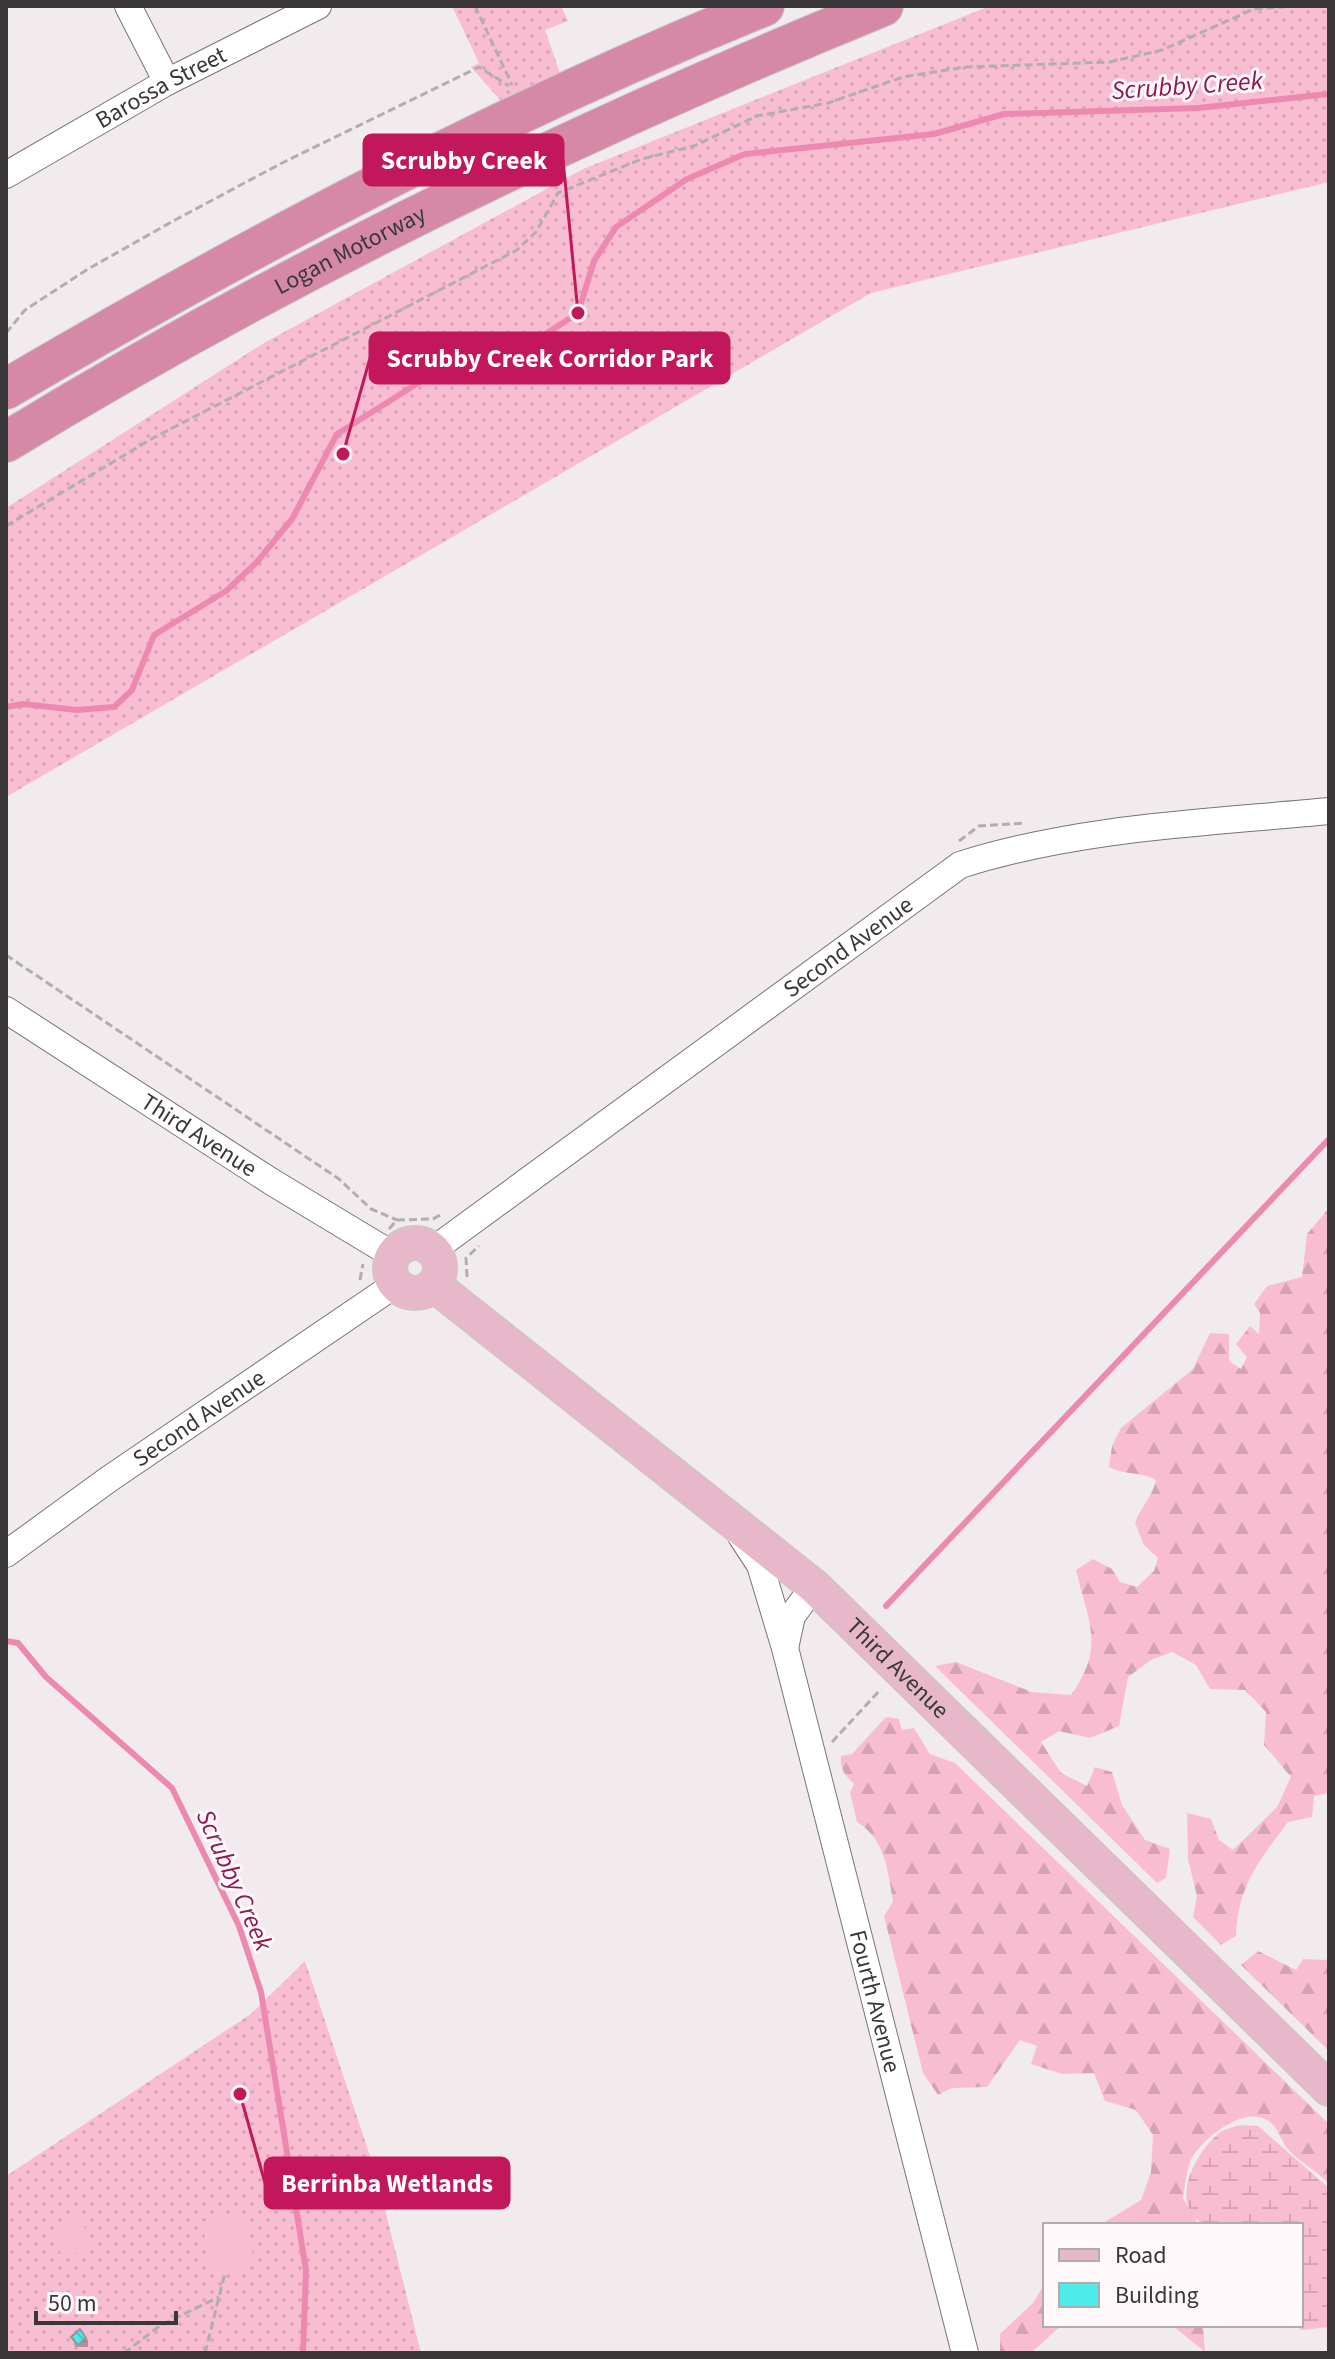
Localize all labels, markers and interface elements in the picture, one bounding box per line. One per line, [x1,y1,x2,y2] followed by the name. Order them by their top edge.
[89,38,233,138] street label: Barossa Street
[1110,62,1265,109] water label: Scrubby Creek
[364,135,563,185] callout: Scrubby Creek
[381,142,548,179] text: Scrubby Creek
[268,197,432,304] street label: Logan Motorway
[370,333,729,383] callout: Scrubby Creek Corridor Park
[387,340,714,377] text: Scrubby Creek Corridor Park
[776,888,921,1007] street label: Second Avenue
[134,1085,264,1186] street label: Third Avenue
[126,1361,272,1476] street label: Second Avenue
[838,1610,957,1727] street label: Third Avenue
[187,1803,283,1958] water label: Scrubby Creek
[840,1926,910,2076] street label: Fourth Avenue
[265,2158,509,2208] callout: Berrinba Wetlands
[281,2165,493,2202] text: Berrinba Wetlands
[1043,2223,1303,2327] legend
[1115,2238,1167,2273] text: Road
[36,2275,176,2325] scale bar
[1115,2278,1199,2313] text: Building
[48,2286,97,2321] text: 50 m

